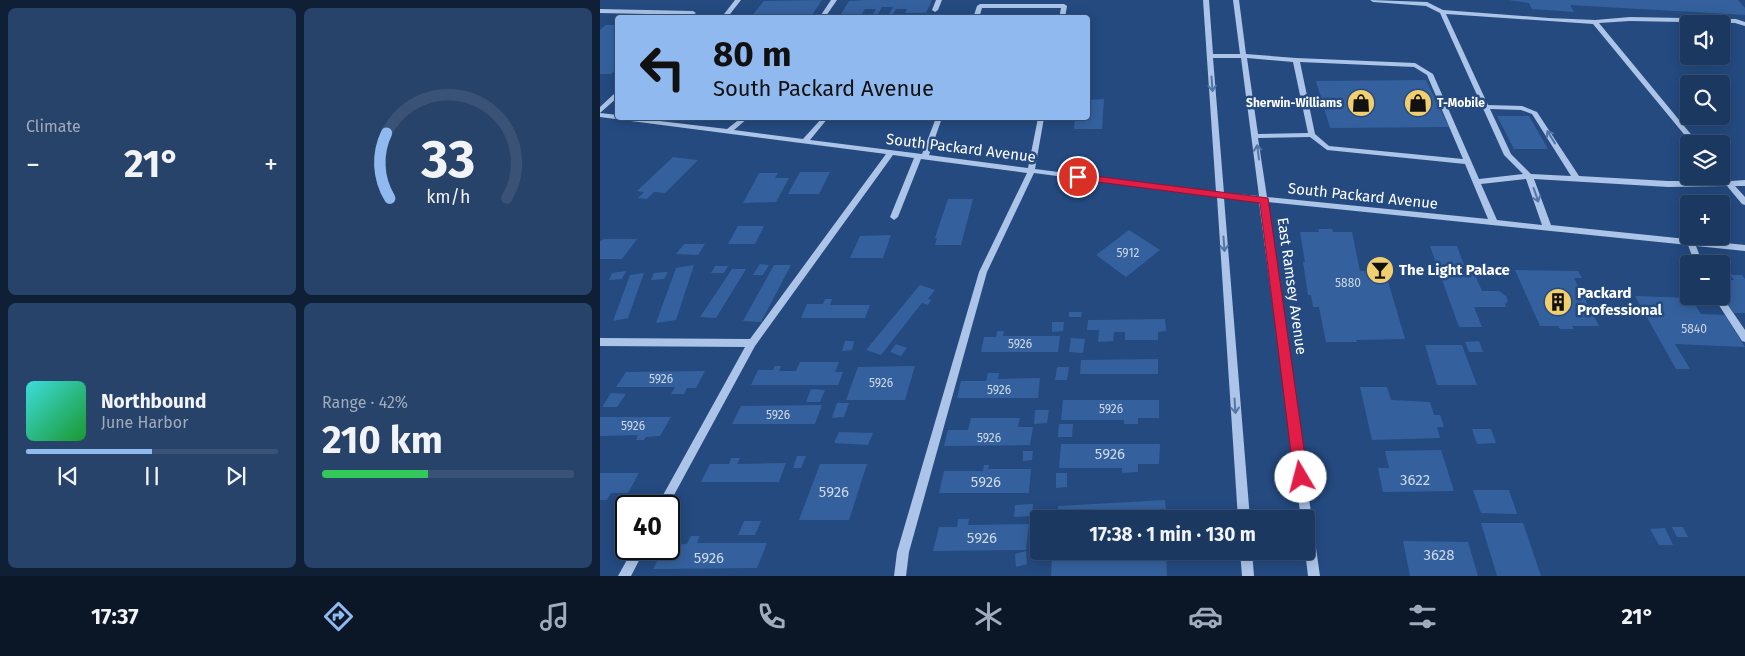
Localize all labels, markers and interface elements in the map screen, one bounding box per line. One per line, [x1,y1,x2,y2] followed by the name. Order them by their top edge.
[1680,15,1730,305] map controls
[1680,15,1730,65] button: sound
[713,33,792,75] text: 80 m
[630,35,695,100] icon: left
[713,75,934,102] text: South Packard Avenue
[1207,75,1216,91] one-way arrow
[1680,75,1730,125] button: search
[1346,88,1376,118] shop icon: Sherwin-Williams
[1403,88,1433,118] shop icon: T-Mobile
[1246,96,1342,110] place label: Sherwin-Williams
[1437,96,1485,110] place label: T-Mobile
[26,117,81,136] text: Climate
[420,128,475,191] text: 33
[885,130,1037,166] street label: South Packard Avenue
[1545,131,1555,145] one-way arrow
[1680,135,1730,185] button: layers
[124,141,180,187] text: 21°
[1252,144,1262,160] one-way arrow
[26,148,40,181] text: −
[264,148,278,181] text: +
[1057,156,1099,198] pin
[1064,163,1092,191] icon: arrive
[1287,179,1439,213] street label: South Packard Avenue
[426,186,470,208] text: km/h
[1532,187,1541,202] one-way arrow
[1680,195,1730,245] button: +
[1273,216,1311,356] street label: East Ramsey Avenue
[1219,236,1228,252] one-way arrow
[1116,246,1140,260] house number: 5912
[1365,255,1395,285] bar icon: The Light Palace
[1680,255,1730,305] button: −
[1399,261,1510,279] place label: The Light Palace
[1335,276,1361,290] house number: 5880
[1577,284,1663,319] place label: Packard Professional
[1543,287,1573,317] building icon: Packard Professional
[1681,322,1707,336] house number: 5840
[1008,337,1032,351] house number: 5926
[649,372,673,386] house number: 5926
[869,376,893,390] house number: 5926
[987,383,1011,397] house number: 5926
[101,390,206,413] text: Northbound
[322,393,408,412] text: Range · 42%
[1231,398,1240,414] one-way arrow
[1099,402,1123,416] house number: 5926
[766,408,790,422] house number: 5926
[101,413,188,432] text: June Harbor
[322,417,443,463] text: 210 km
[621,419,645,433] house number: 5926
[977,431,1001,445] house number: 5926
[1095,445,1125,463] house number: 5926
[1274,450,1326,502] position arrow
[54,462,82,490] icon: previous
[138,462,166,490] icon: pause
[222,462,250,490] icon: next
[1400,471,1430,489] house number: 3622
[971,473,1001,491] house number: 5926
[819,483,849,501] house number: 5926
[615,495,680,560] speed limit sign: 40
[1089,523,1256,546] text: 17:38 · 1 min · 130 m
[967,529,997,547] house number: 5926
[1424,546,1455,564] house number: 3628
[694,549,724,567] house number: 5926
[321,599,356,634] icon: directions
[537,599,572,634] icon: music
[754,599,789,634] icon: phone
[971,599,1006,634] icon: climate
[1188,599,1223,634] icon: car
[1405,599,1440,634] icon: filters
[91,603,139,630] text: 17:37
[1621,603,1654,630] text: 21°

